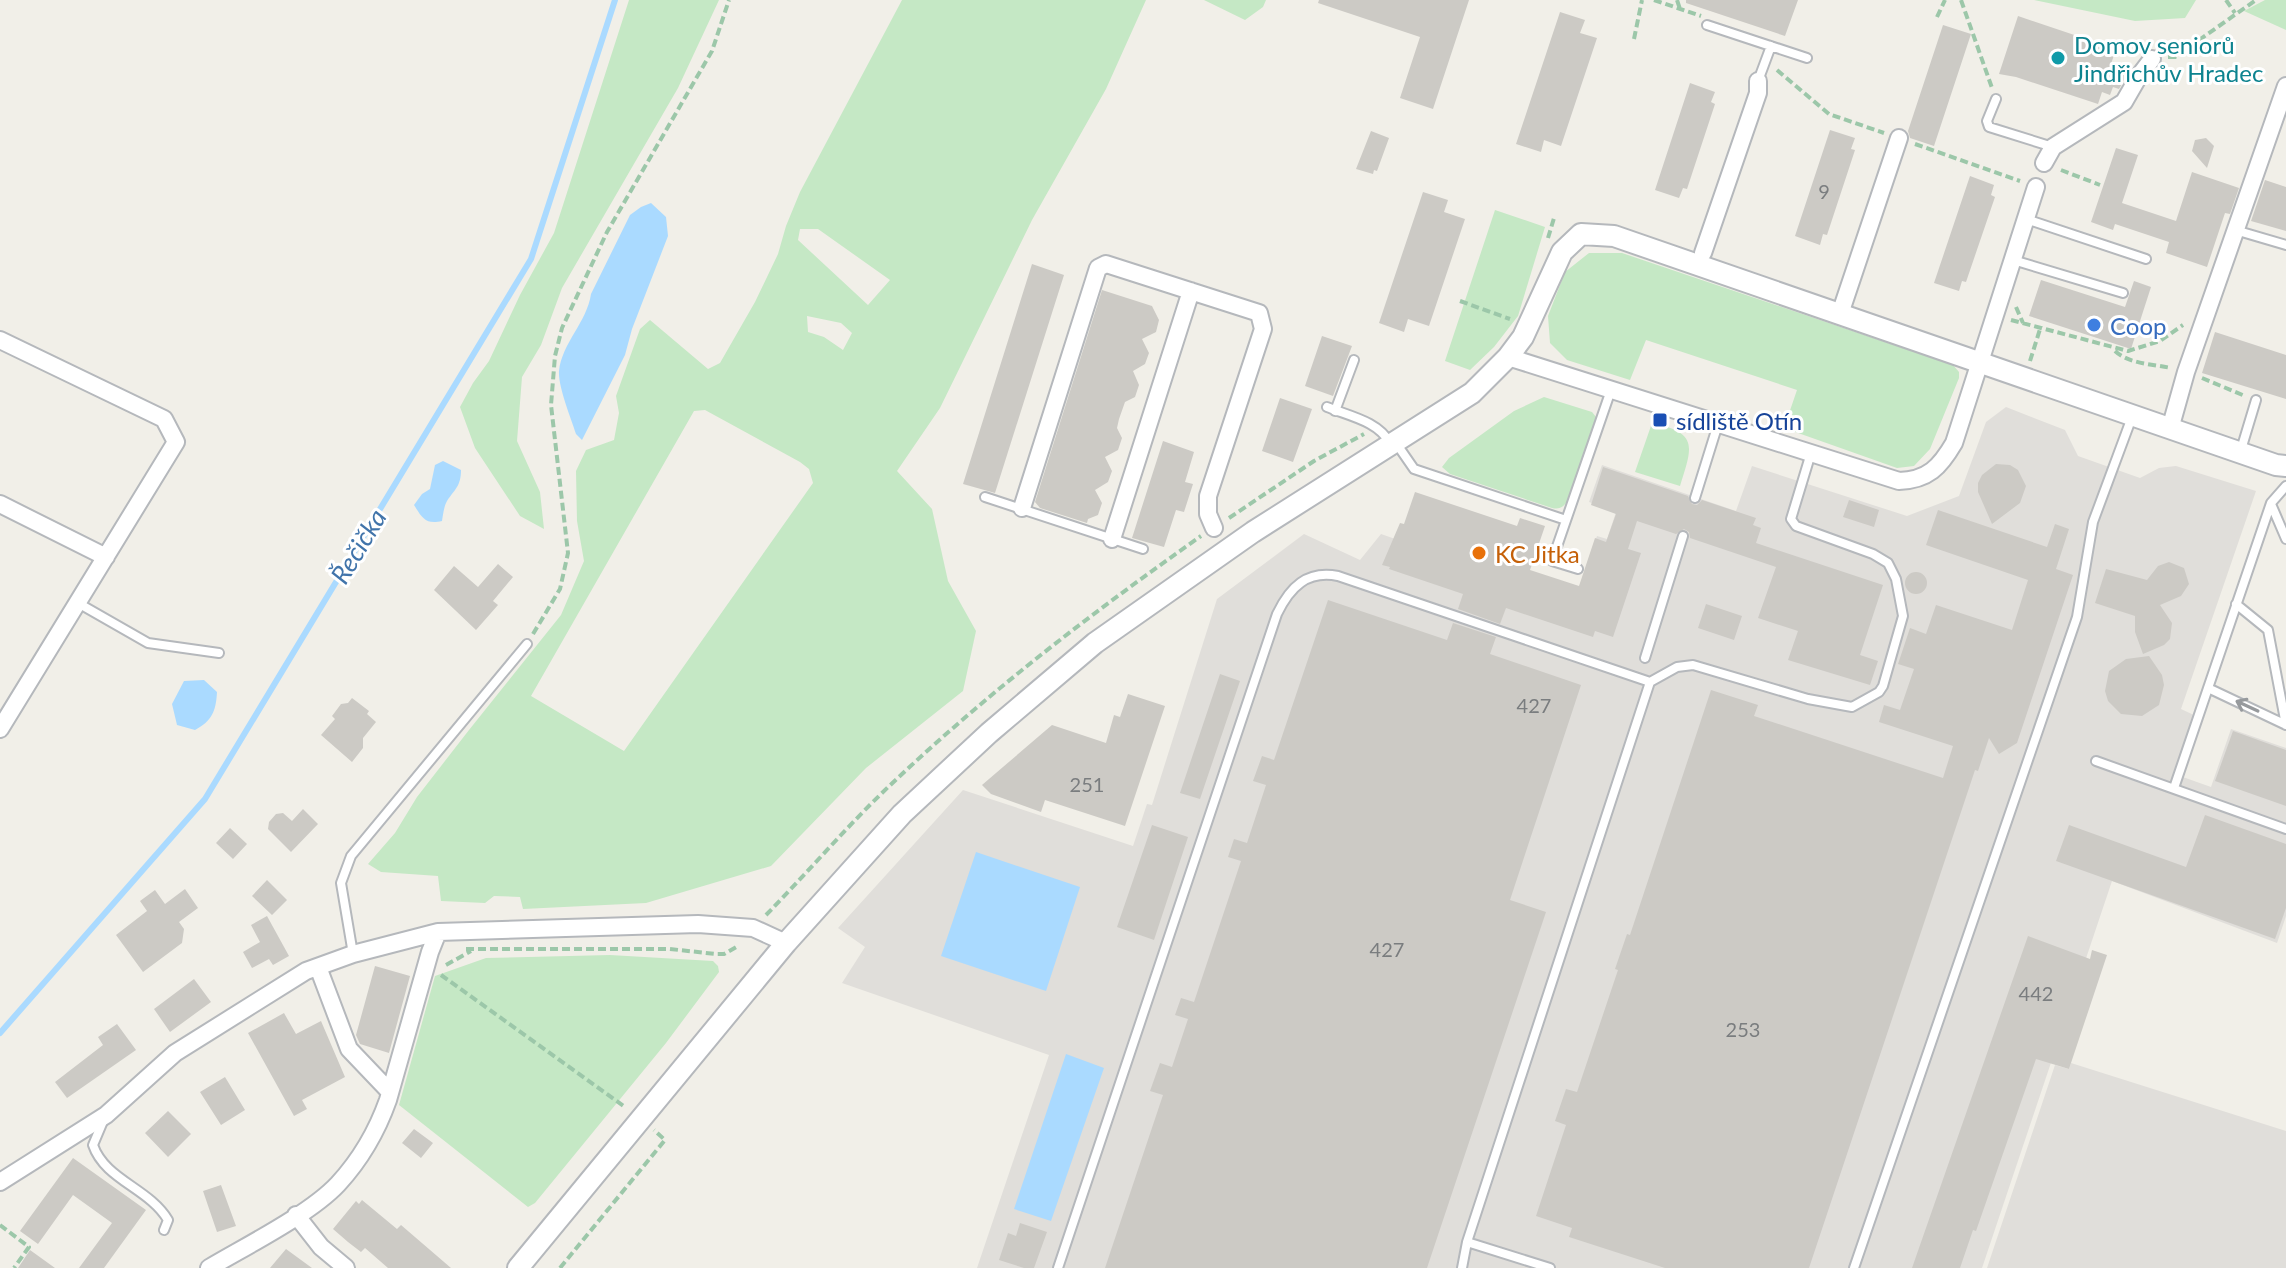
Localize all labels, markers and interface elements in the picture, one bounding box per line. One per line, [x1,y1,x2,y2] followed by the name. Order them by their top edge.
[2074,30,2263,87] place label: Domov seniorů Jindřichův Hradec
[2049,49,2067,67] marker: Domov seniorů Jindřichův Hradec
[1818,179,1830,203] house number: 9
[2110,311,2166,340] place label: Coop
[2085,316,2103,334] marker: Coop
[1676,406,1802,435] place label: sídliště Otín
[1651,411,1669,429] marker: sídliště Otín
[323,503,393,589] water label: Řečička
[1495,539,1580,568] place label: KC Jitka
[1470,544,1488,562] marker: KC Jitka
[1517,693,1551,717] house number: 427
[2235,698,2259,713] one-way arrow
[1070,772,1104,796] house number: 251
[1370,937,1404,961] house number: 427
[2019,981,2053,1005] house number: 442
[1726,1017,1760,1041] house number: 253

